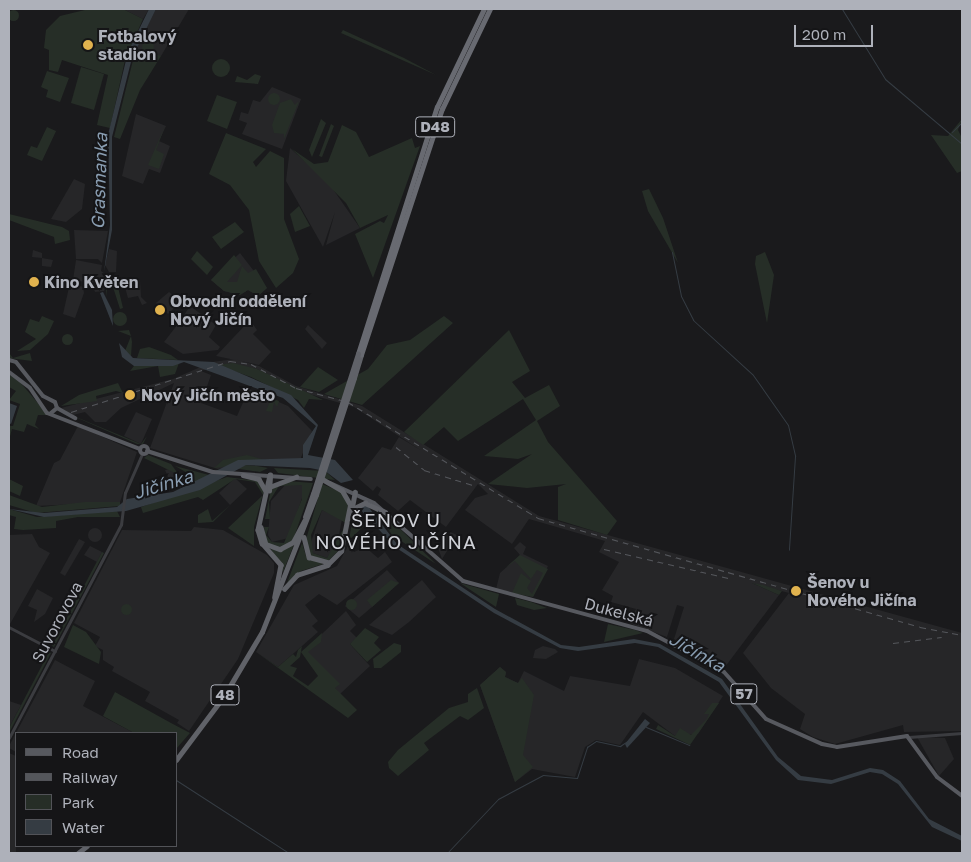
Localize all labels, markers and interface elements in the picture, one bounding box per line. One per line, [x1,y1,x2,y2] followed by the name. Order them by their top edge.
[796,15,875,47] scale bar
[802,25,846,43] text: 200 m
[98,26,176,64] place label: Fotbalový stadion
[82,39,94,51] marker: Fotbalový stadion
[415,114,455,140] road number: D48
[87,132,111,230] water label: Grasmanka
[44,272,138,292] place label: Kino Květen
[28,276,40,288] marker: Kino Květen
[170,291,306,329] place label: Obvodní oddělení Nový Jičín
[154,304,166,316] marker: Obvodní oddělení Nový Jičín
[141,385,275,405] place label: Nový Jičín město
[123,388,137,402] marker: Nový Jičín město
[131,465,195,503] water label: Jičínka
[314,509,478,553] district label: ŠENOV U NOVÉHO JIČÍNA
[807,572,916,610] place label: Šenov u Nového Jičína
[28,578,86,666] street label: Suvorovova
[789,584,803,598] marker: Šenov u Nového Jičína
[583,594,655,630] street label: Dukelská
[665,627,729,677] water label: Jičínka
[210,682,240,708] road number: 48
[730,682,758,706] road number: 57
[15,732,178,847] legend
[62,743,99,761] text: Road
[62,768,118,786] text: Railway
[62,793,94,811] text: Park
[62,818,105,836] text: Water

